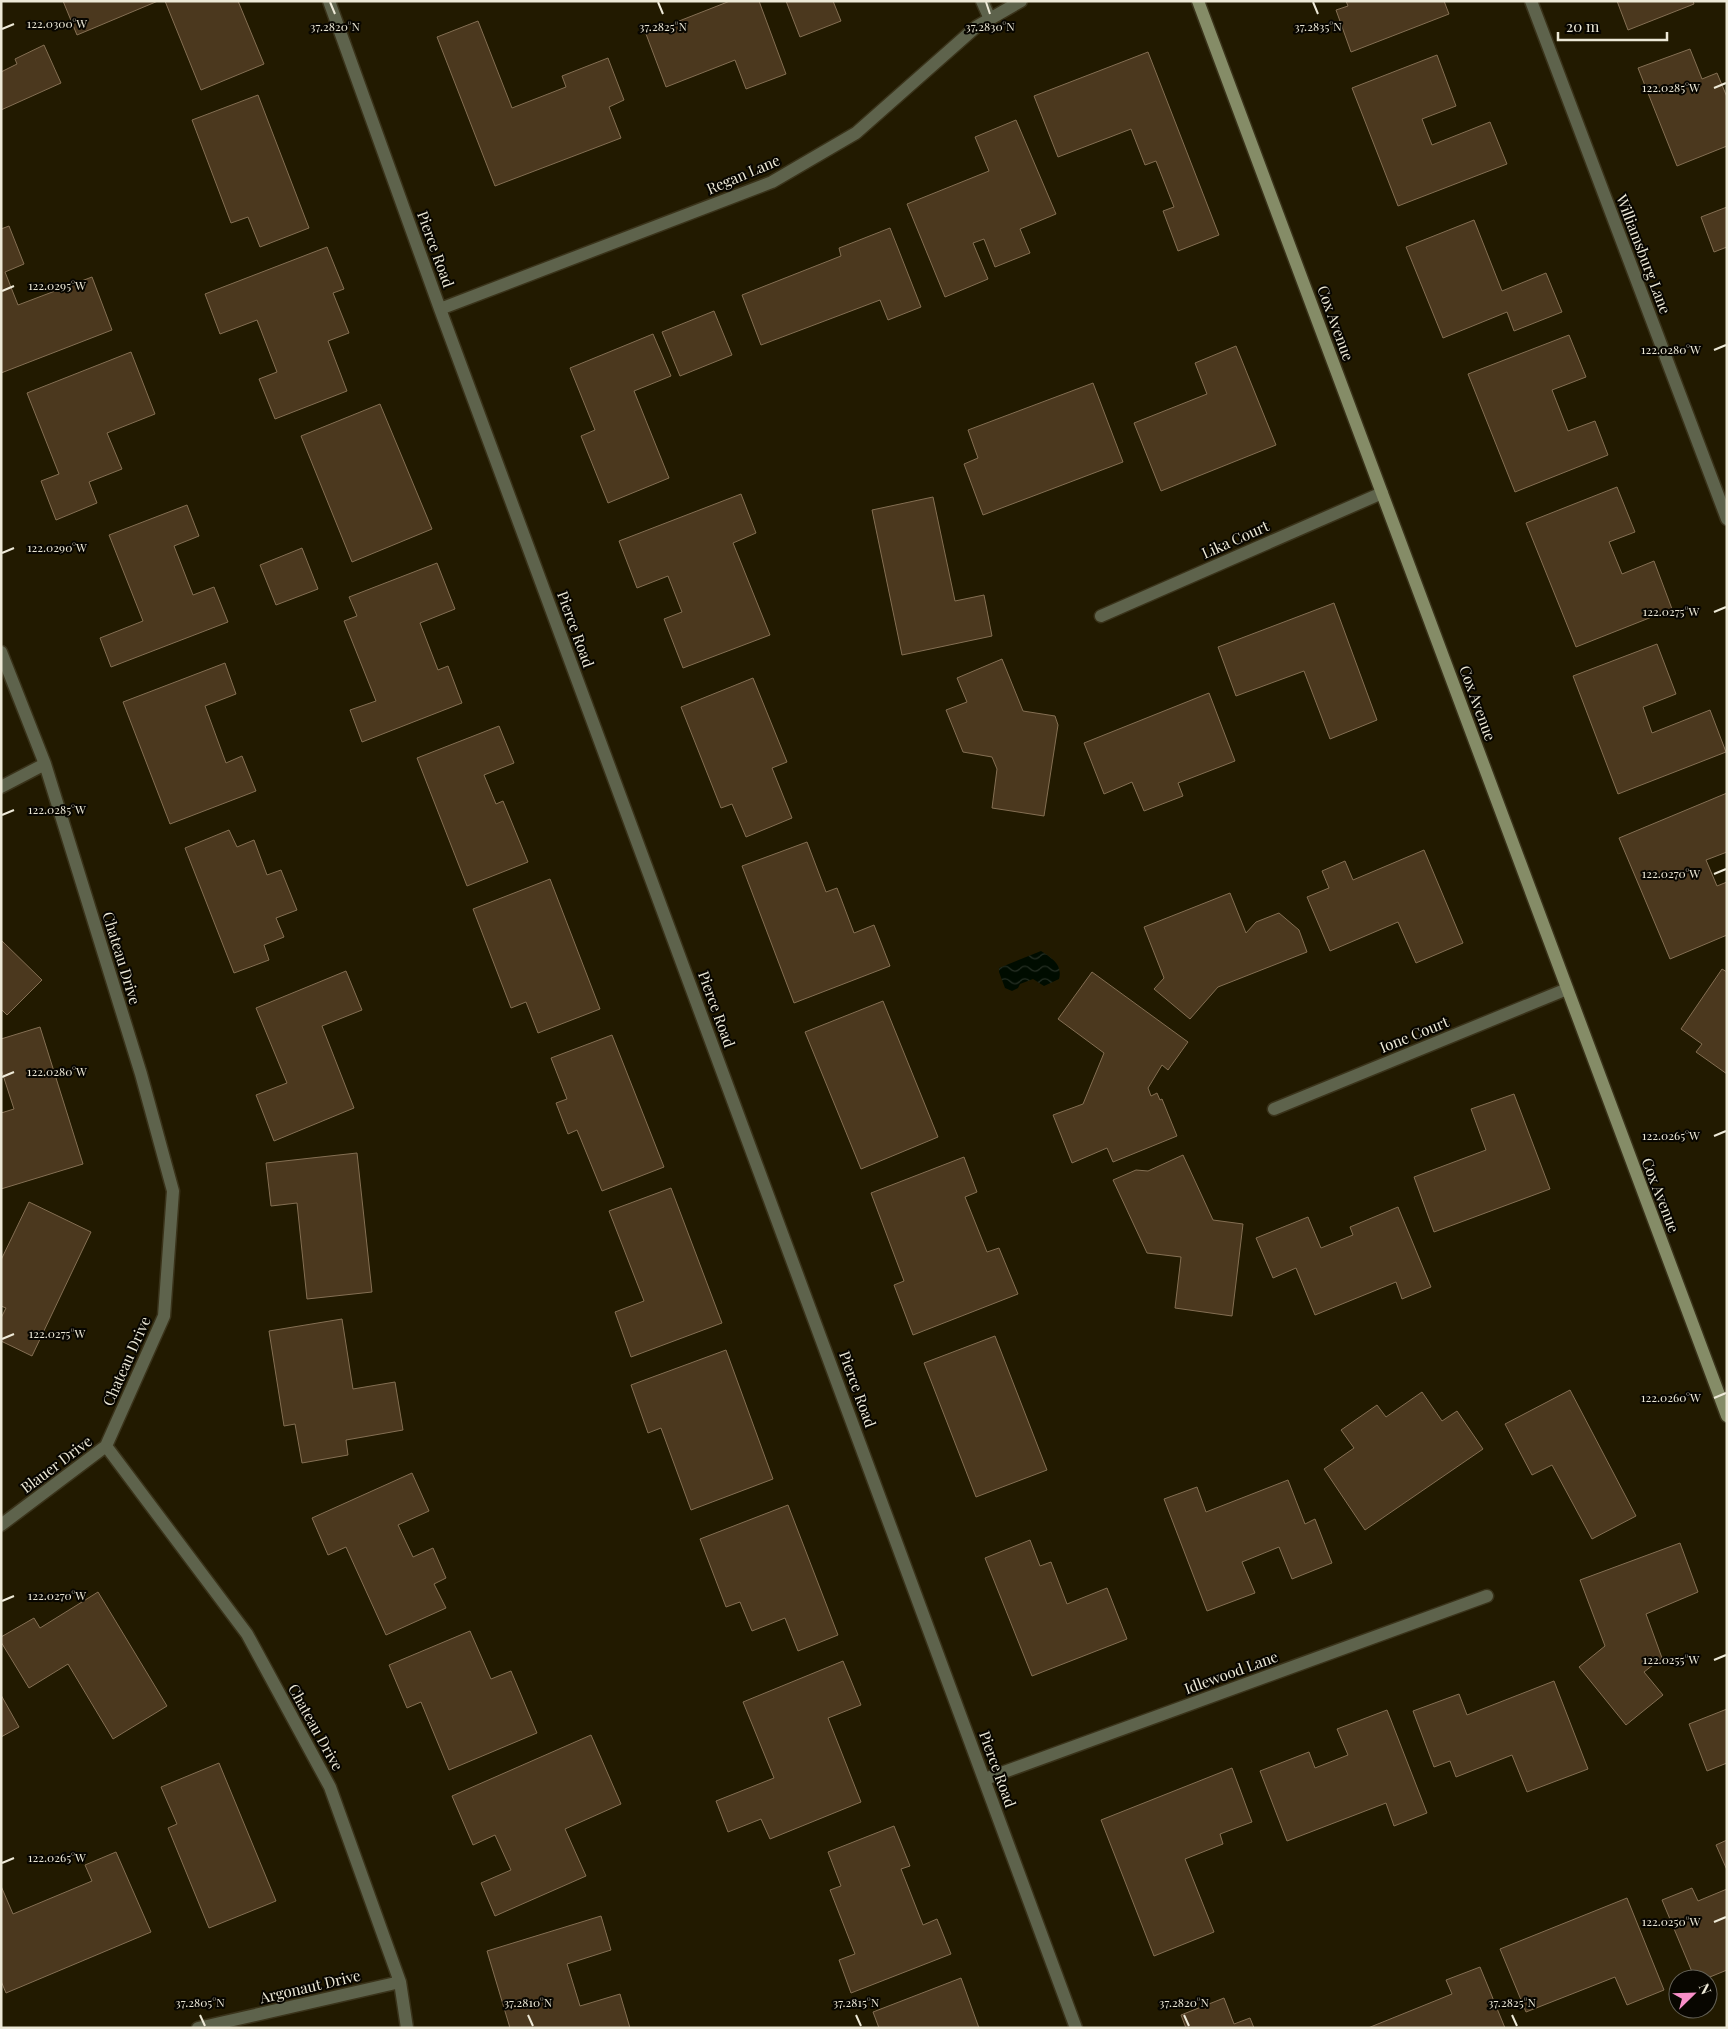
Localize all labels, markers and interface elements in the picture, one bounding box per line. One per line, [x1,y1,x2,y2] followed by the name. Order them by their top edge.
[1558,10,1667,42] scale bar
[27,15,87,31] text: 122.0300°W
[1566,16,1600,36] text: 20 m
[310,18,360,34] text: 37.2820°N
[639,18,687,34] text: 37.2825°N
[965,18,1015,34] text: 37.2830°N
[1294,18,1342,34] text: 37.2835°N
[1642,79,1700,95] text: 122.0285°W
[703,150,783,198] street label: Regan Lane
[1612,190,1676,317] street label: Williamsburg Lane
[413,208,459,290] street label: Pierce Road
[28,277,86,293] text: 122.0295°W
[1313,283,1359,363] street label: Cox Avenue
[1641,341,1701,357] text: 122.0280°W
[1198,515,1272,563] street label: Lika Court
[27,539,87,555] text: 122.0290°W
[553,588,599,670] street label: Pierce Road
[1643,603,1699,619] text: 122.0275°W
[1455,663,1501,743] street label: Cox Avenue
[28,801,86,817] text: 122.0285°W
[1642,865,1700,881] text: 122.0270°W
[98,909,146,1007] street label: Chateau Drive
[694,968,740,1050] street label: Pierce Road
[1377,1011,1452,1057] street label: Ione Court
[27,1063,87,1079] text: 122.0280°W
[1642,1127,1700,1143] text: 122.0265°W
[1638,1155,1684,1235] street label: Cox Avenue
[97,1313,155,1409] street label: Chateau Drive
[29,1325,85,1341] text: 122.0275°W
[835,1348,881,1430] street label: Pierce Road
[1641,1389,1701,1405] text: 122.0260°W
[16,1431,96,1497] street label: Blauer Drive
[28,1587,86,1603] text: 122.0270°W
[1181,1646,1281,1698] street label: Idlewood Lane
[1643,1651,1699,1667] text: 122.0255°W
[284,1680,348,1774] street label: Chateau Drive
[975,1728,1021,1810] street label: Pierce Road
[28,1849,86,1865] text: 122.0265°W
[1642,1913,1700,1929] text: 122.0250°W
[257,1965,362,2008] street label: Argonaut Drive
[1668,1969,1718,2019] north arrow
[1695,1980,1716,1997] text: N
[175,1994,225,2010] text: 37.2805°N
[504,1994,553,2010] text: 37.2810°N
[833,1994,880,2010] text: 37.2815°N
[1159,1994,1209,2010] text: 37.2820°N
[1488,1994,1536,2010] text: 37.2825°N

